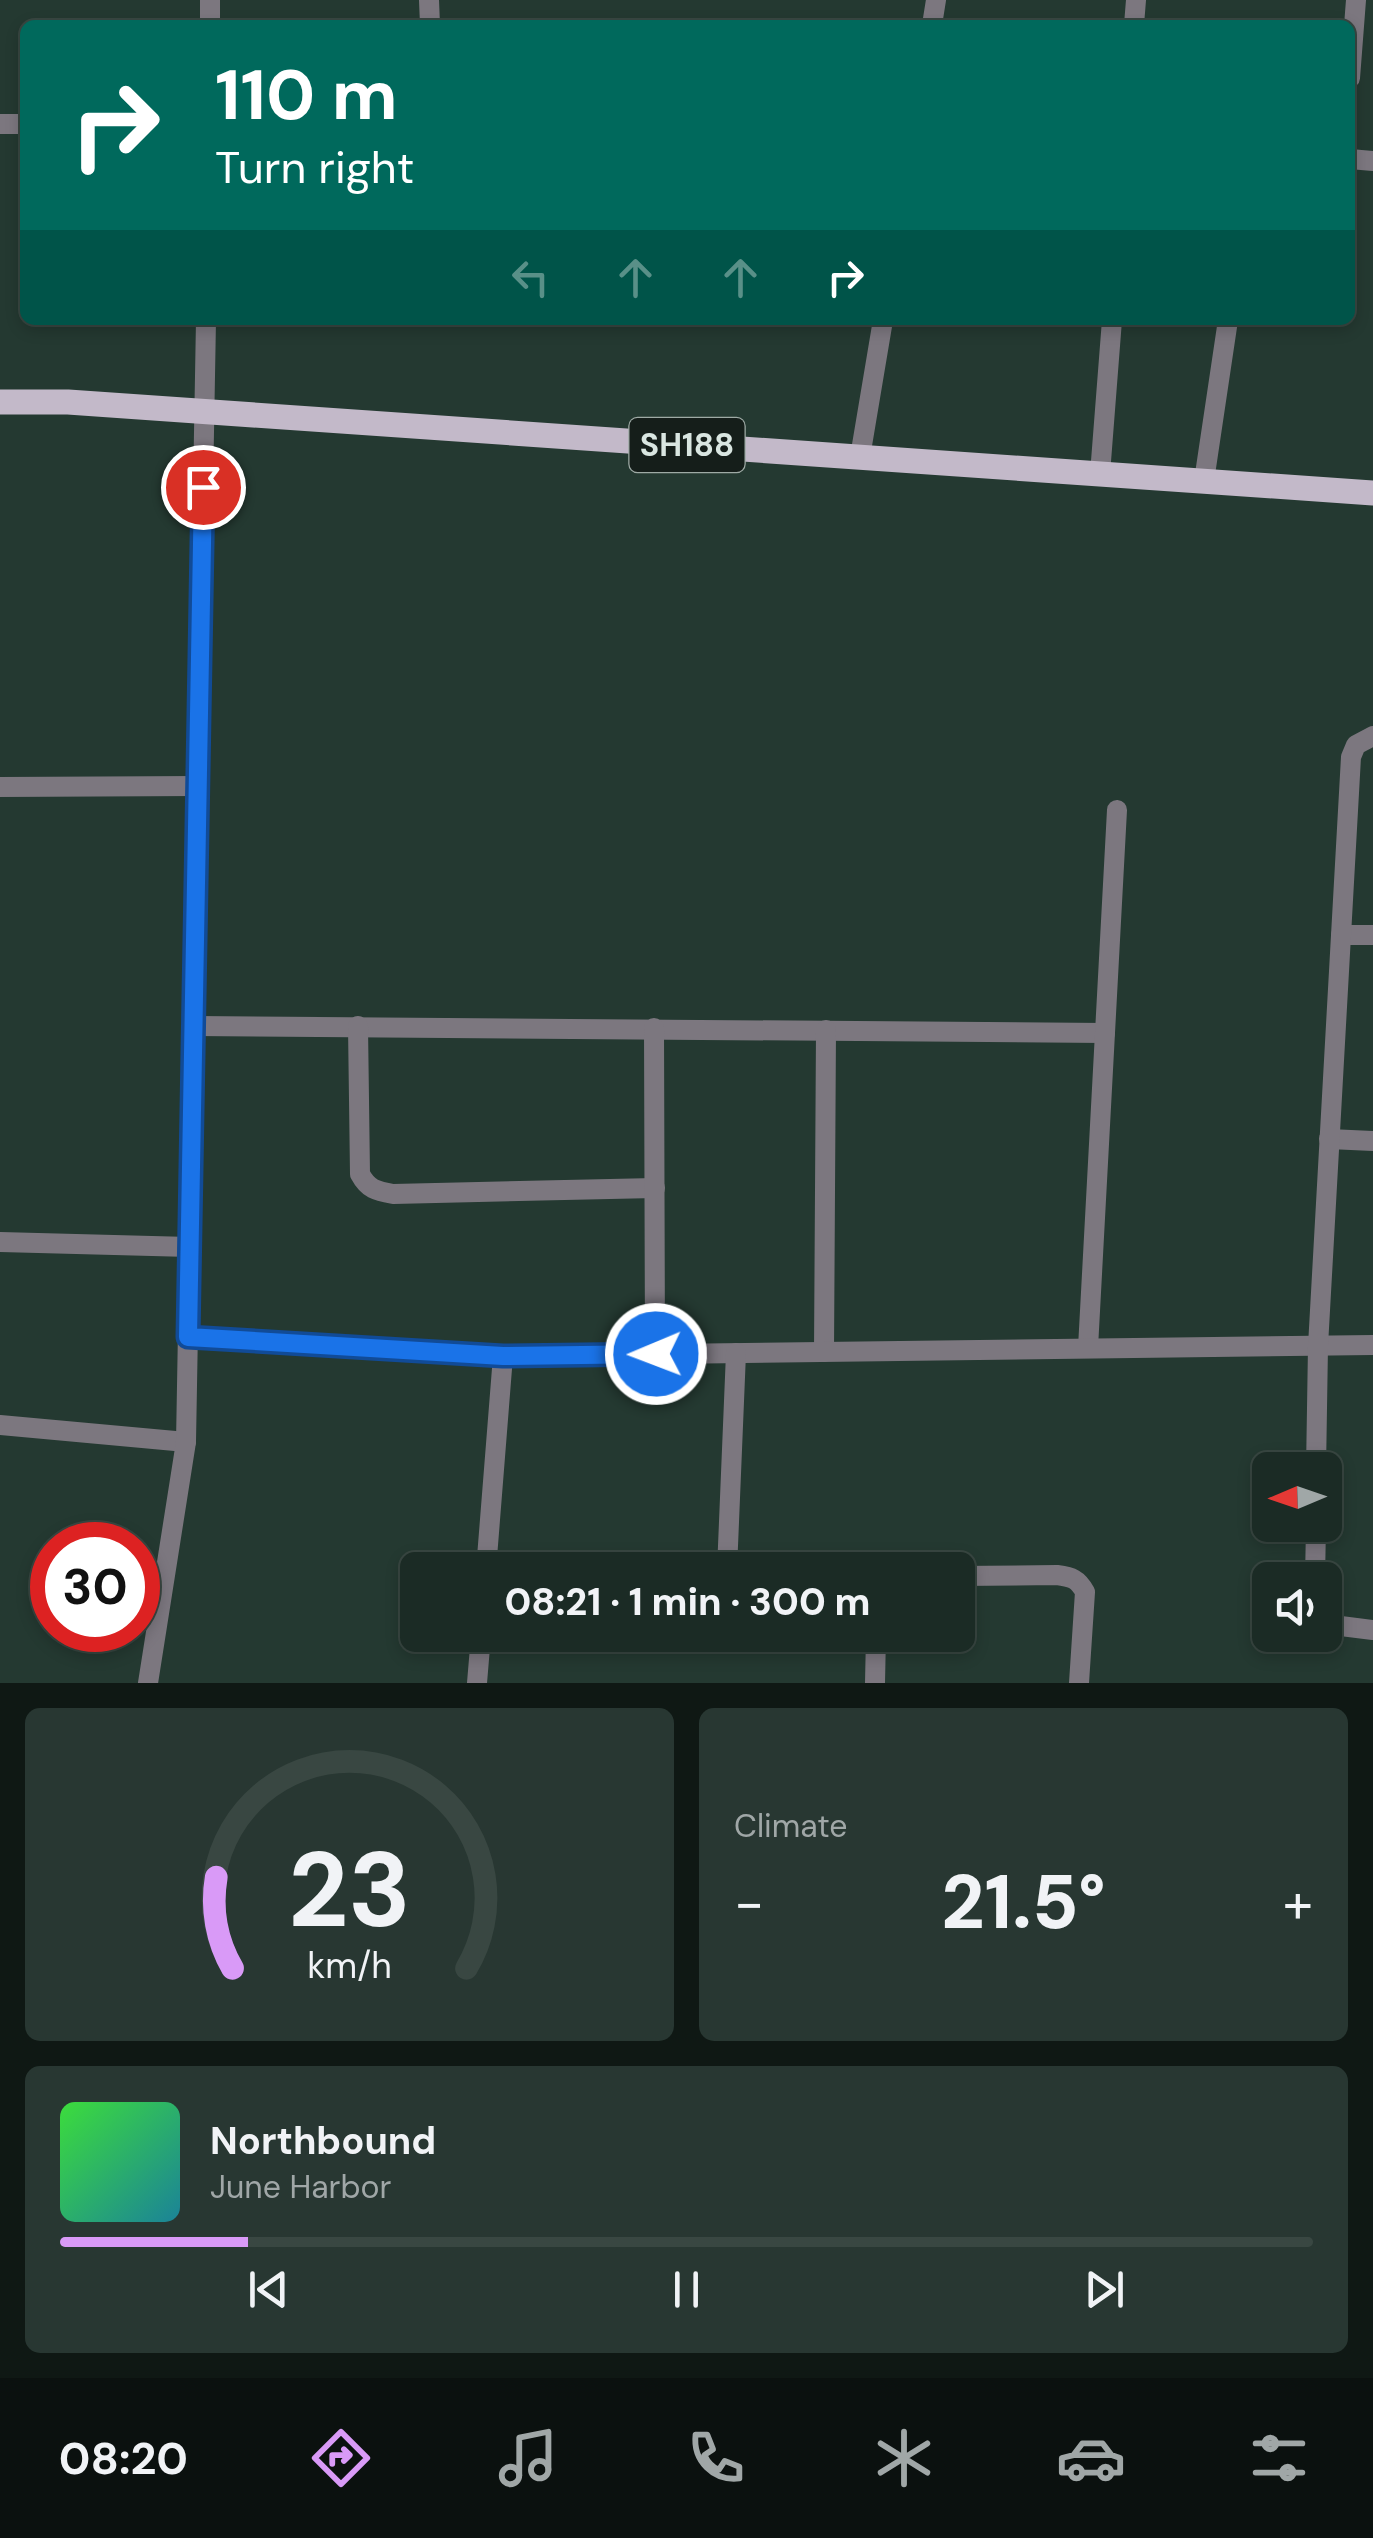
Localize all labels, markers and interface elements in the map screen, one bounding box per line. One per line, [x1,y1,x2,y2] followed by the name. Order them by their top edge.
[215,50,398,141] text: 110 m
[50,60,180,190] icon: right
[215,138,414,197] text: Turn right
[503,250,558,305] icon: left
[608,250,663,305] icon: ahead
[713,250,768,305] icon: ahead
[818,250,873,305] icon: right
[630,418,744,472] road number: SH188
[161,445,246,530] pin
[176,460,231,515] icon: arrive
[604,1302,708,1406] position arrow
[1252,1452,1342,1542] north arrow
[1252,1452,1342,1652] map controls
[30,1522,160,1652] speed limit sign: 30
[1252,1562,1342,1652] button: sound
[505,1577,870,1627] text: 08:21 · 1 min · 300 m
[734,1805,848,1847] text: Climate
[288,1823,411,1958] text: 23
[941,1854,1106,1951] text: 21.5°
[734,1867,764,1939] text: −
[1283,1867,1313,1939] text: +
[307,1943,392,1989] text: km/h
[210,2116,436,2166] text: Northbound
[210,2166,391,2208] text: June Harbor
[241,2262,296,2317] icon: previous
[659,2262,714,2317] icon: pause
[1077,2262,1132,2317] icon: next
[306,2423,376,2493] icon: directions
[493,2423,563,2493] icon: music
[681,2423,751,2493] icon: phone
[869,2423,939,2493] icon: climate
[1056,2423,1126,2493] icon: car
[1244,2423,1314,2493] icon: filters
[59,2429,188,2488] text: 08:20

